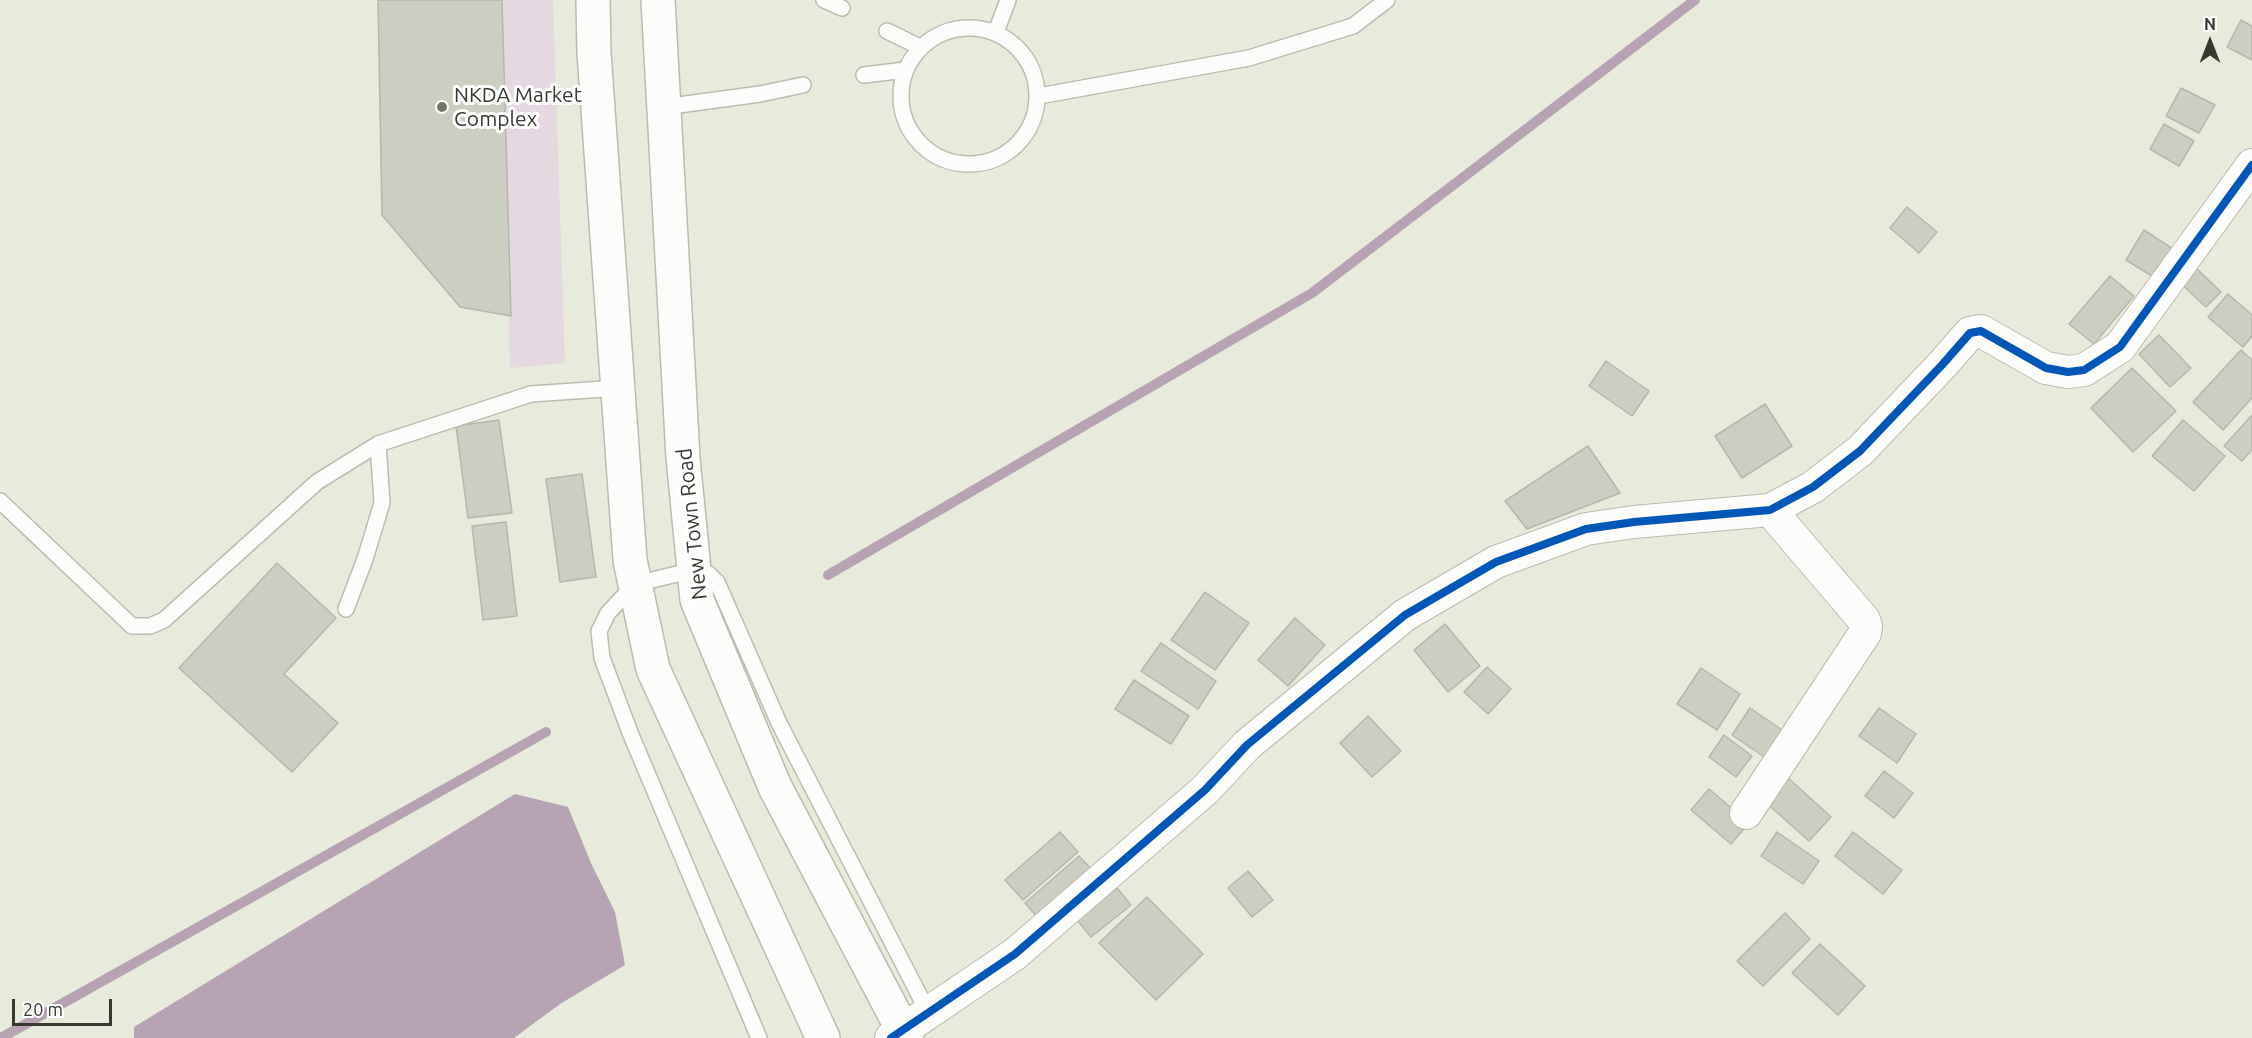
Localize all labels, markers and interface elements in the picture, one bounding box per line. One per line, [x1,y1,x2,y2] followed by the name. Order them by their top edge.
[2180,12,2240,72] north arrow
[2204,15,2216,33] text: N
[454,82,582,132] place label: NKDA Market Complex
[435,100,449,114] marker: NKDA Market Complex
[672,447,712,601] street label: New Town Road
[15,987,116,1025] scale bar
[23,999,63,1019] text: 20 m

